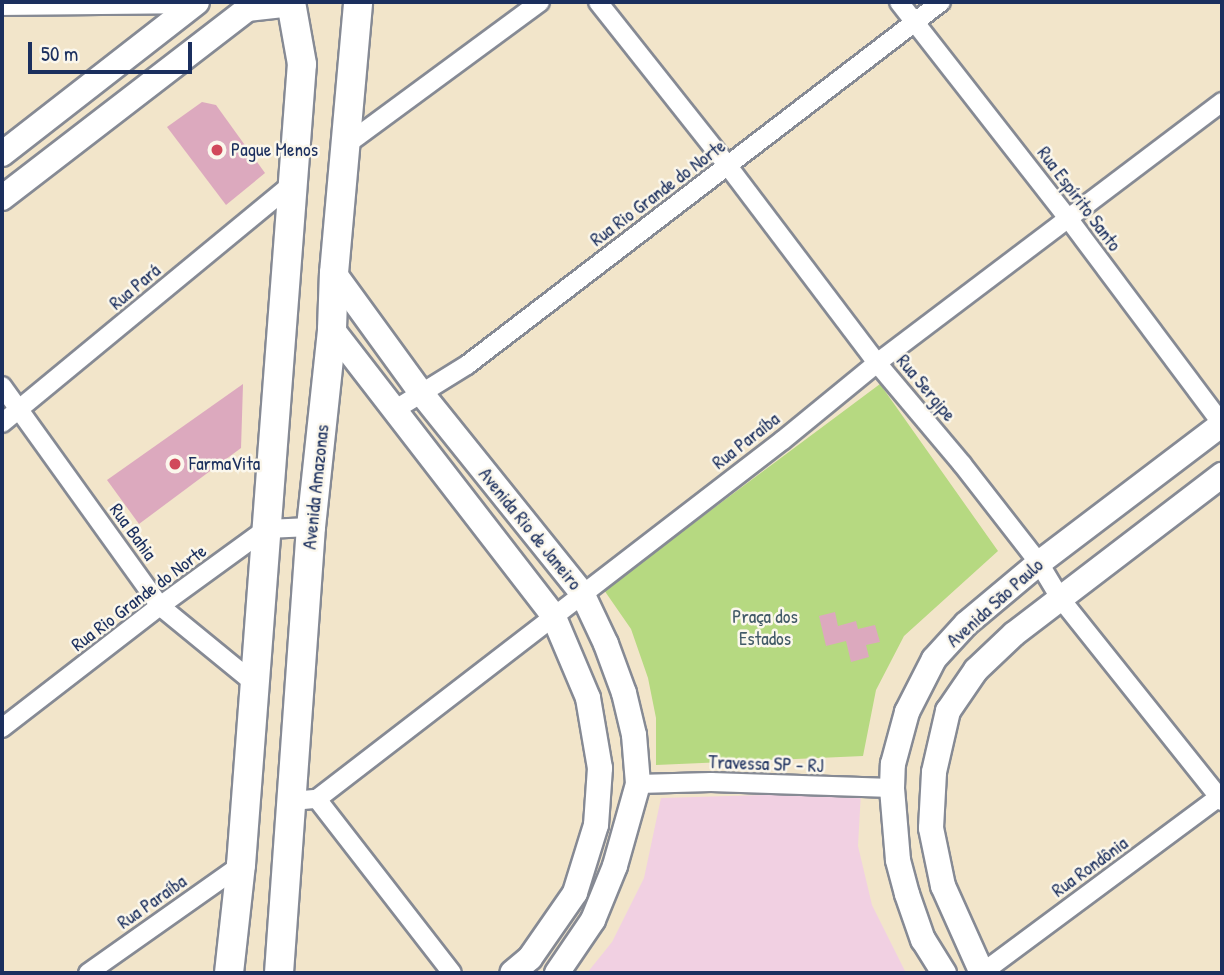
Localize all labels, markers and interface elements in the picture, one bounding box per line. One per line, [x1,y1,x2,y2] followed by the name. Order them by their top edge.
[32,28,196,72] scale bar
[41,39,78,68] text: 50 m
[586,135,730,251] street label: Rua Rio Grande do Norte
[231,139,318,161] place label: Pague Menos
[209,142,225,158] marker: Pague Menos
[1032,142,1126,256] street label: Rua Espírito Santo
[105,259,165,315] street label: Rua Pará
[892,350,960,426] street label: Rua Sergipe
[708,408,784,474] street label: Rua Paraíba
[298,424,334,550] street label: Avenida Amazonas
[189,453,260,475] place label: FarmaVita
[167,456,183,472] marker: FarmaVita
[474,463,586,595] street label: Avenida Rio de Janeiro
[105,499,161,565] street label: Rua Bahia
[67,540,211,656] street label: Rua Rio Grande do Norte
[942,554,1048,652] street label: Avenida São Paulo
[732,606,798,650] park label: Praça dos Estados
[708,751,824,777] street label: Travessa SP - RJ
[1048,832,1132,902] street label: Rua Rondônia
[113,870,191,934] street label: Rua Paraíba

